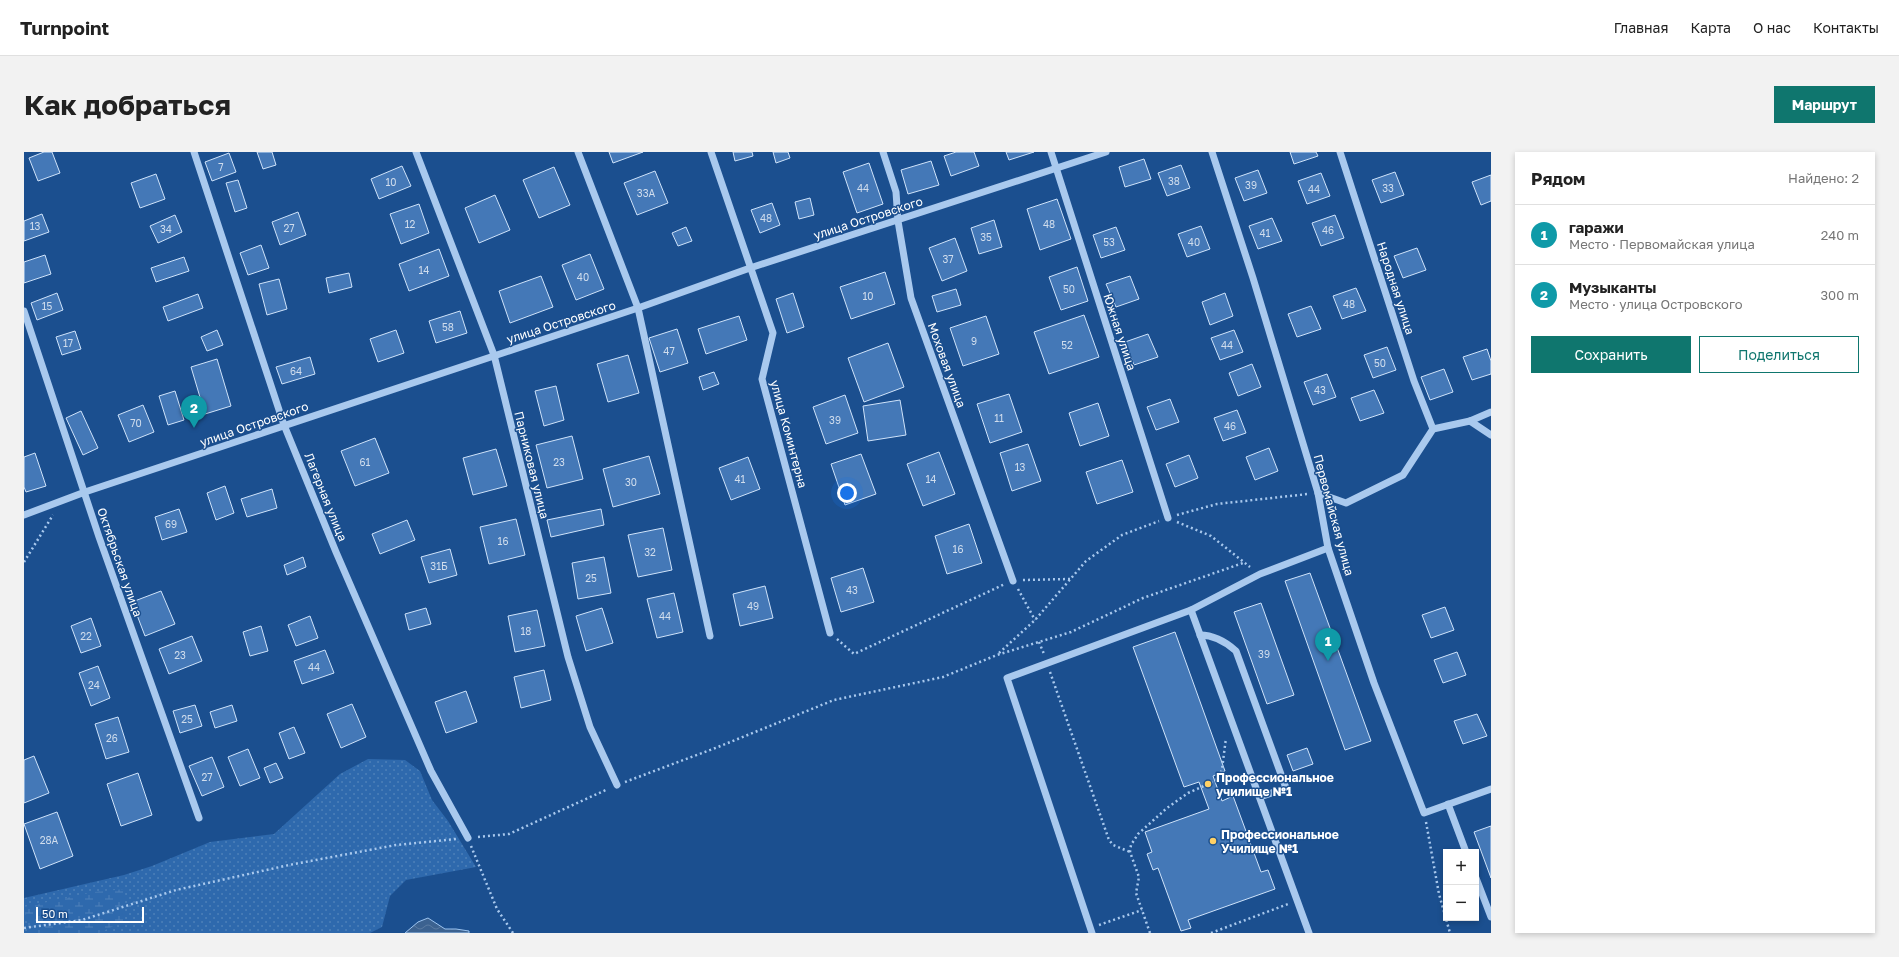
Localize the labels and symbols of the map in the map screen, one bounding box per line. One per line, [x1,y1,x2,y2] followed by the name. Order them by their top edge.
[218,161,224,173] house number: 7
[1168,175,1180,187] house number: 38
[385,176,397,188] house number: 10
[1245,179,1257,191] house number: 39
[857,182,869,194] house number: 44
[1382,182,1394,194] house number: 33
[1308,183,1320,195] house number: 44
[637,187,655,199] house number: 33А
[812,193,924,243] street label: улица Островского
[760,212,772,224] house number: 48
[405,218,416,230] house number: 12
[1043,218,1055,230] house number: 48
[30,220,40,232] house number: 13
[283,222,295,234] house number: 27
[160,223,172,235] house number: 34
[1322,224,1334,236] house number: 46
[1260,227,1271,239] house number: 41
[980,231,992,243] house number: 35
[1103,236,1115,248] house number: 53
[1188,236,1200,248] house number: 40
[1374,240,1418,336] street label: Народная улица
[942,253,954,265] house number: 37
[419,264,429,276] house number: 14
[577,271,589,283] house number: 40
[1063,283,1075,295] house number: 50
[862,290,874,302] house number: 10
[1101,292,1139,372] street label: Южная улица
[505,297,617,347] street label: улица Островского
[1343,298,1355,310] house number: 48
[42,300,53,312] house number: 15
[925,320,969,410] street label: Моховая улица
[442,321,454,333] house number: 58
[971,335,977,347] house number: 9
[63,337,73,349] house number: 17
[1061,339,1073,351] house number: 52
[1221,339,1233,351] house number: 44
[663,345,675,357] house number: 47
[1374,357,1386,369] house number: 50
[290,365,302,377] house number: 64
[767,378,811,490] street label: улица Коминтерна
[1314,384,1326,396] house number: 43
[181,395,207,428] pin: 2
[198,398,310,450] street label: улица Островского
[511,410,553,520] street label: Парниковая улица
[994,412,1004,424] house number: 11
[829,414,841,426] house number: 39
[130,417,142,429] house number: 70
[1224,420,1236,432] house number: 46
[301,451,351,543] street label: Лагерная улица
[1311,453,1357,577] street label: Первомайская улица
[360,456,371,468] house number: 61
[553,456,565,468] house number: 23
[1015,461,1025,473] house number: 13
[735,473,746,485] house number: 41
[926,473,936,485] house number: 14
[625,476,637,488] house number: 30
[837,483,857,503] your location
[94,505,146,619] street label: Октябрьская улица
[165,518,177,530] house number: 69
[498,535,508,547] house number: 16
[953,543,963,555] house number: 16
[644,546,656,558] house number: 32
[430,560,448,572] house number: 31Б
[585,572,597,584] house number: 25
[846,584,858,596] house number: 43
[747,600,759,612] house number: 49
[659,610,671,622] house number: 44
[521,625,531,637] house number: 18
[1315,628,1341,661] pin: 1
[80,630,92,642] house number: 22
[1258,648,1270,660] house number: 39
[174,649,186,661] house number: 23
[308,661,320,673] house number: 44
[88,679,100,691] house number: 24
[181,713,193,725] house number: 25
[106,732,118,744] house number: 26
[1216,770,1334,799] place label: Профессиональное училище №1
[201,771,213,783] house number: 27
[1203,779,1213,789] marker: Профессиональное училище №1
[1221,827,1339,856] place label: Профессиональное Училище №1
[40,834,59,846] house number: 28А
[1208,836,1218,846] marker: Профессиональное Училище №1
[36,905,144,924] scale bar

